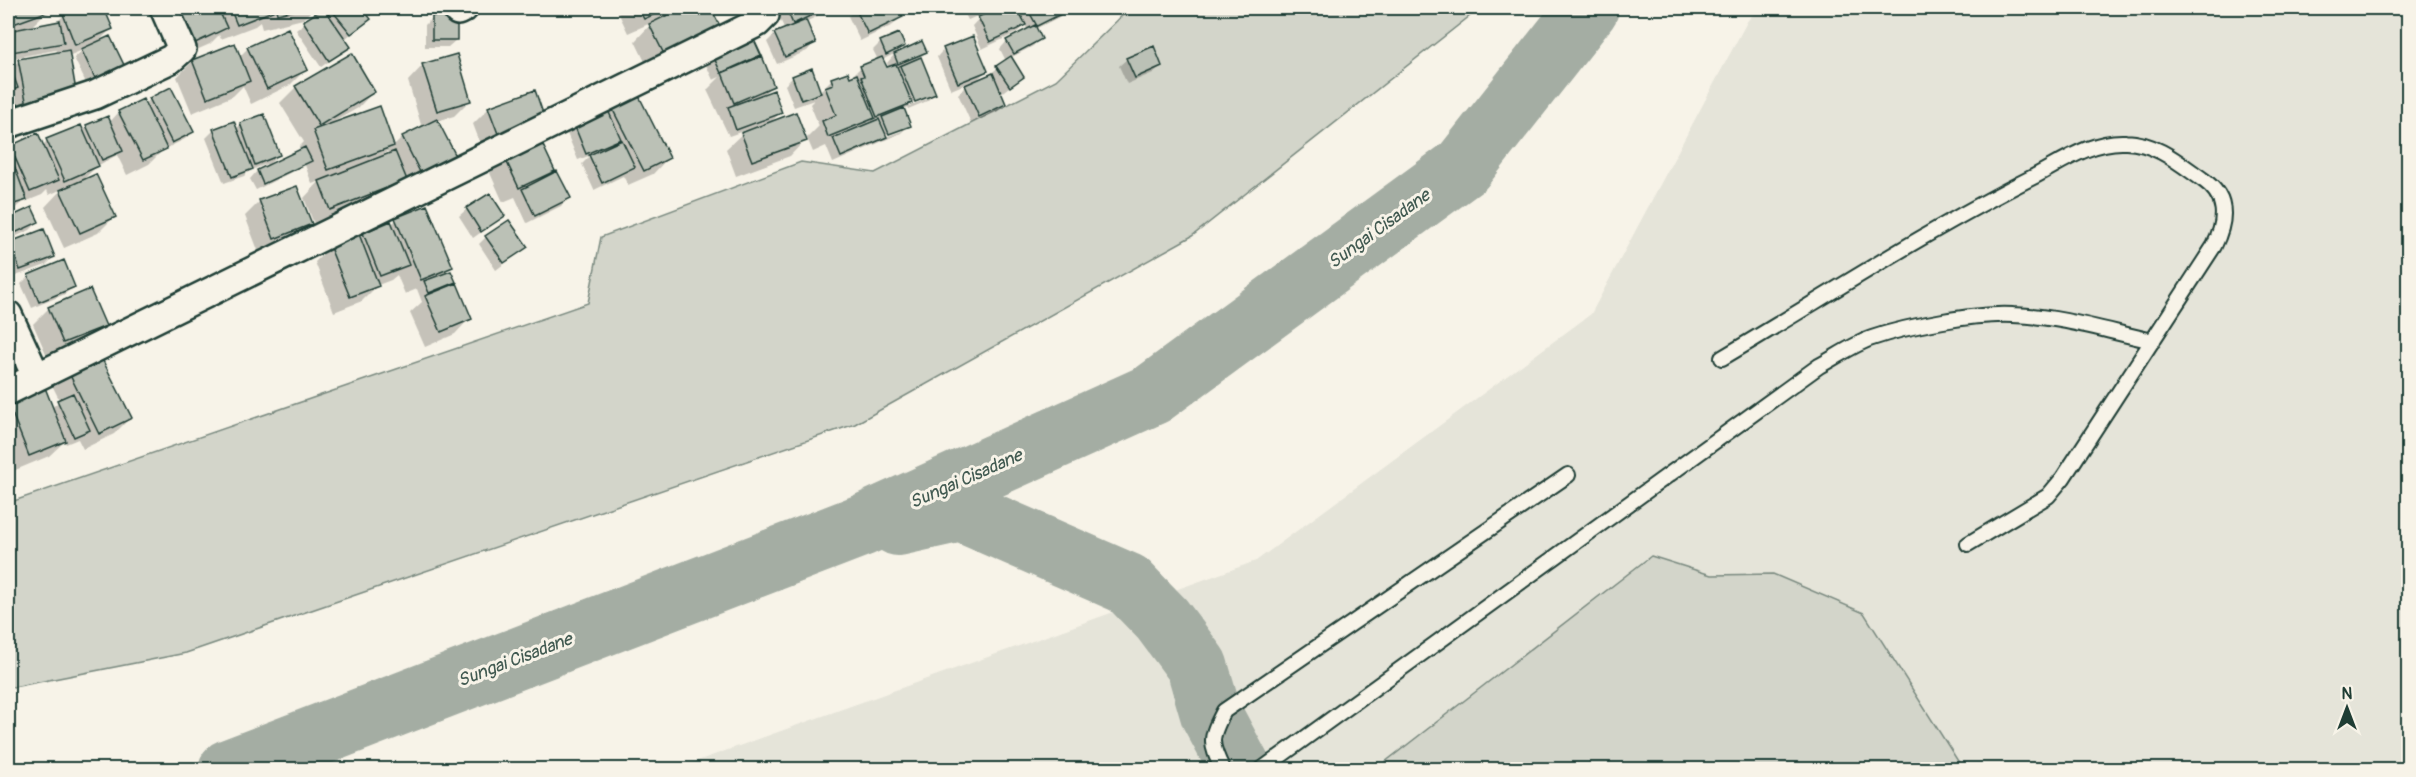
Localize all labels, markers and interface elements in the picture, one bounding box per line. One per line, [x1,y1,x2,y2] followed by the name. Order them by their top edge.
[1323,183,1436,274] water label: Sungai Cisadane
[906,443,1028,514] water label: Sungai Cisadane
[455,627,577,692] water label: Sungai Cisadane
[2317,678,2377,738] north arrow
[2342,684,2353,704] text: N

